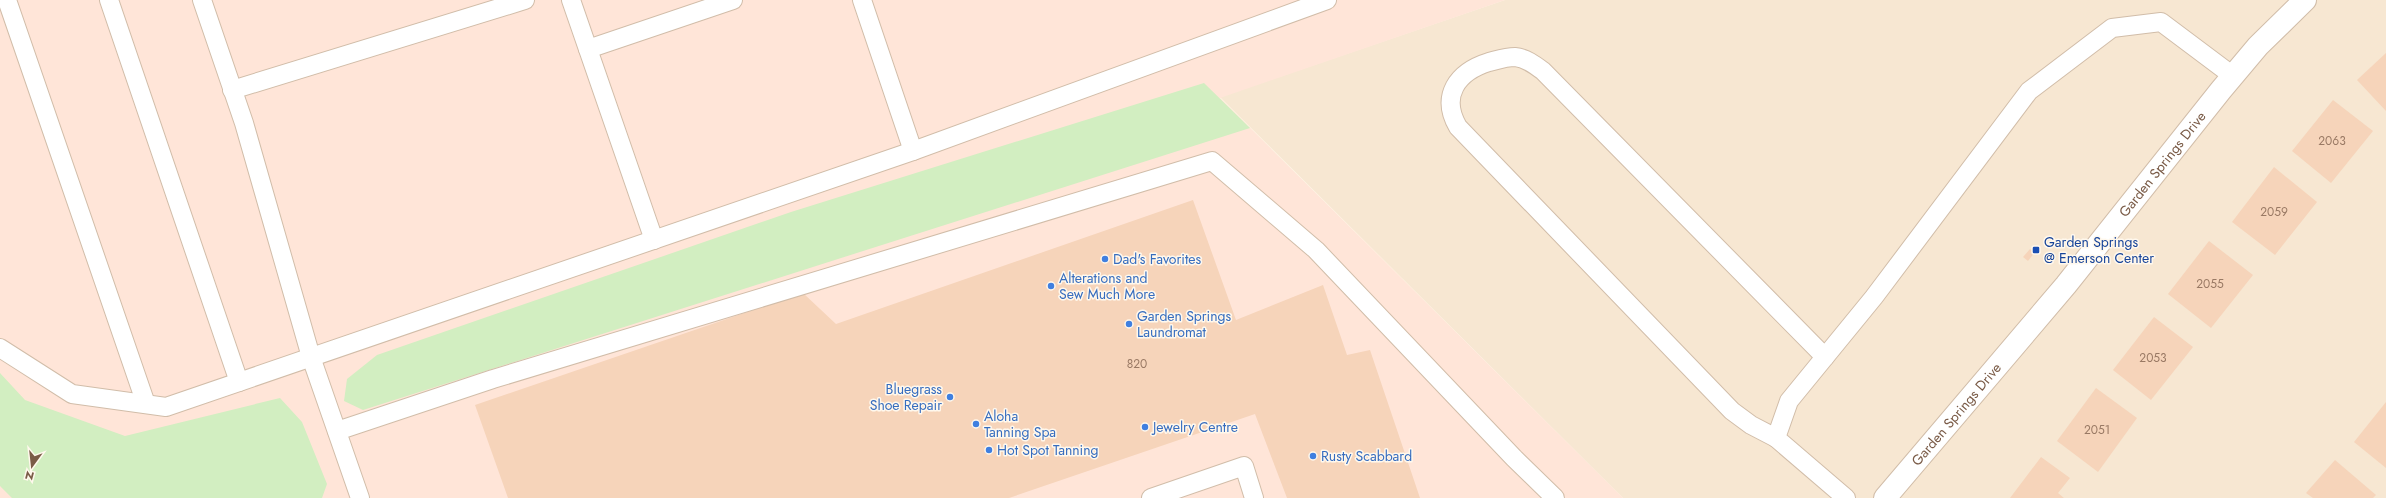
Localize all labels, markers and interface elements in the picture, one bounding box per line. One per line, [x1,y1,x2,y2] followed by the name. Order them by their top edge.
[2114,107,2210,221] street label: Garden Springs Drive
[2318,132,2346,150] house number: 2063
[2260,203,2288,221] house number: 2059
[2044,232,2154,268] place label: Garden Springs @ Emerson Center
[2031,245,2041,255] marker: Garden Springs @ Emerson Center
[1113,249,1202,269] place label: Dad's Favorites
[1100,254,1110,264] marker: Dad's Favorites
[1059,268,1155,304] place label: Alterations and Sew Much More
[2196,275,2224,293] house number: 2055
[1046,281,1056,291] marker: Alterations and Sew Much More
[1137,306,1232,342] place label: Garden Springs Laundromat
[1124,319,1134,329] marker: Garden Springs Laundromat
[2139,349,2167,367] house number: 2053
[1127,355,1147,373] house number: 820
[1907,358,2006,470] street label: Garden Springs Drive
[870,379,942,415] place label: Bluegrass Shoe Repair
[945,392,955,402] marker: Bluegrass Shoe Repair
[984,406,1056,442] place label: Aloha Tanning Spa
[1151,417,1238,437] place label: Jewelry Centre
[971,419,981,429] marker: Aloha Tanning Spa
[2084,421,2110,439] house number: 2051
[1140,422,1150,432] marker: Jewelry Centre
[997,440,1099,460] place label: Hot Spot Tanning
[984,445,994,455] marker: Hot Spot Tanning
[12,446,52,486] north arrow
[1321,446,1412,466] place label: Rusty Scabbard
[1308,451,1318,461] marker: Rusty Scabbard
[23,467,36,485] text: N

